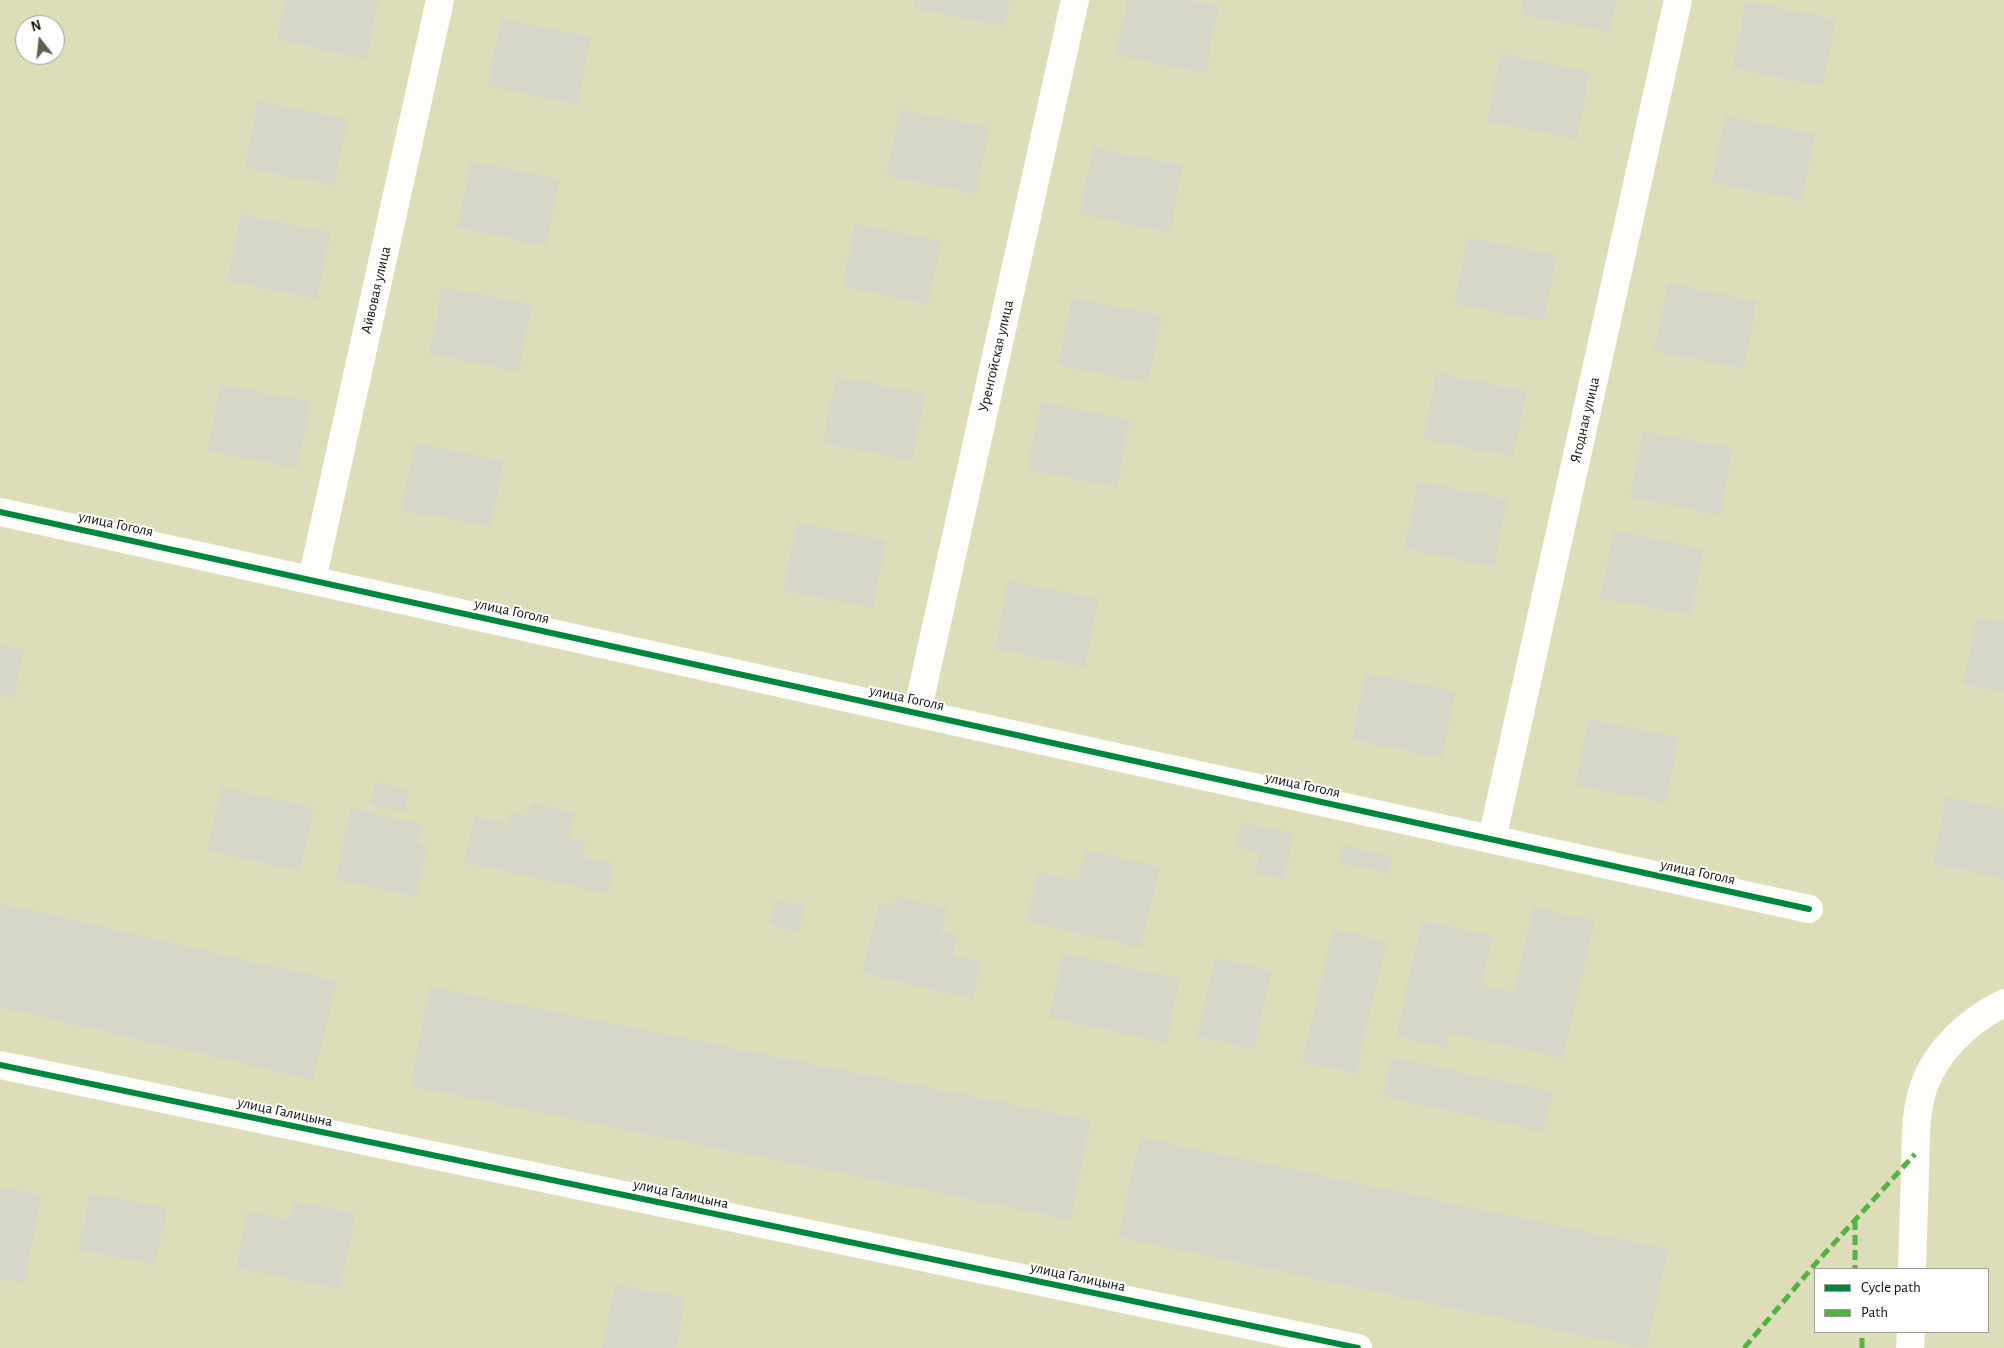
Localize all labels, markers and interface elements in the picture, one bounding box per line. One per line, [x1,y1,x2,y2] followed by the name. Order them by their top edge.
[15,15,65,65] north arrow
[30,18,43,35] text: N
[357,244,395,336] street label: Айвовая улица
[974,298,1018,414] street label: Уренгойская улица
[1566,375,1604,465] street label: Ягодная улица
[77,507,155,541] street label: улица Гоголя
[473,594,551,628] street label: улица Гоголя
[868,681,946,715] street label: улица Гоголя
[1264,768,1342,802] street label: улица Гоголя
[1659,855,1737,889] street label: улица Гоголя
[236,1093,334,1131] street label: улица Галицына
[632,1175,730,1213] street label: улица Галицына
[1029,1258,1127,1296] street label: улица Галицына
[1814,1268,1989,1333] legend
[1861,1280,1921,1295] text: Cycle path
[1861,1305,1888,1320] text: Path

